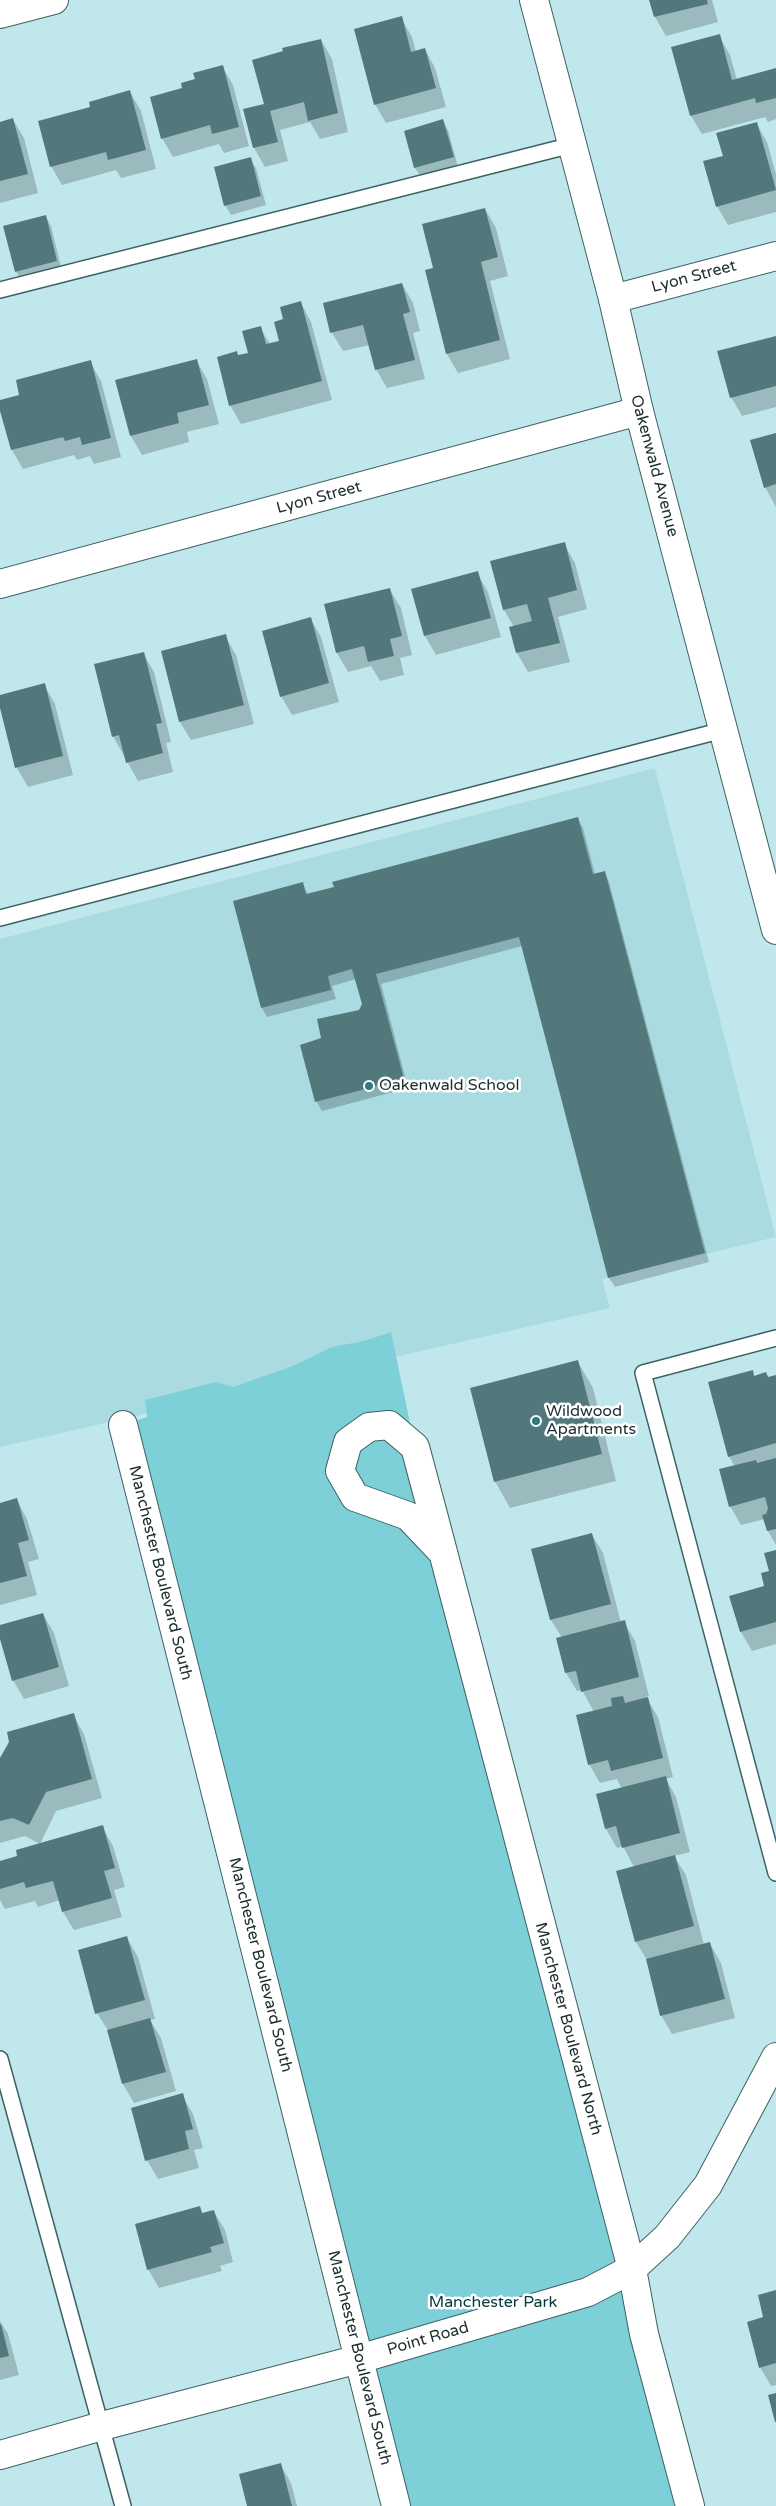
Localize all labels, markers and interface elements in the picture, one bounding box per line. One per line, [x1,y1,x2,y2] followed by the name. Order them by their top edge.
[649,256,739,298] street label: Lyon Street
[626,393,682,539] street label: Oakenwald Avenue
[274,477,364,519] street label: Lyon Street
[379,1076,519,1096] place label: Oakenwald School
[363,1080,375,1092] marker: Oakenwald School
[546,1402,636,1440] place label: Wildwood Apartments
[530,1415,542,1427] marker: Wildwood Apartments
[124,1464,196,1682] street label: Manchester Boulevard South
[224,1856,296,2074] street label: Manchester Boulevard South
[530,1920,606,2138] street label: Manchester Boulevard North
[323,2249,395,2467] street label: Manchester Boulevard South
[429,2293,557,2313] park label: Manchester Park
[385,2318,471,2360] street label: Point Road

